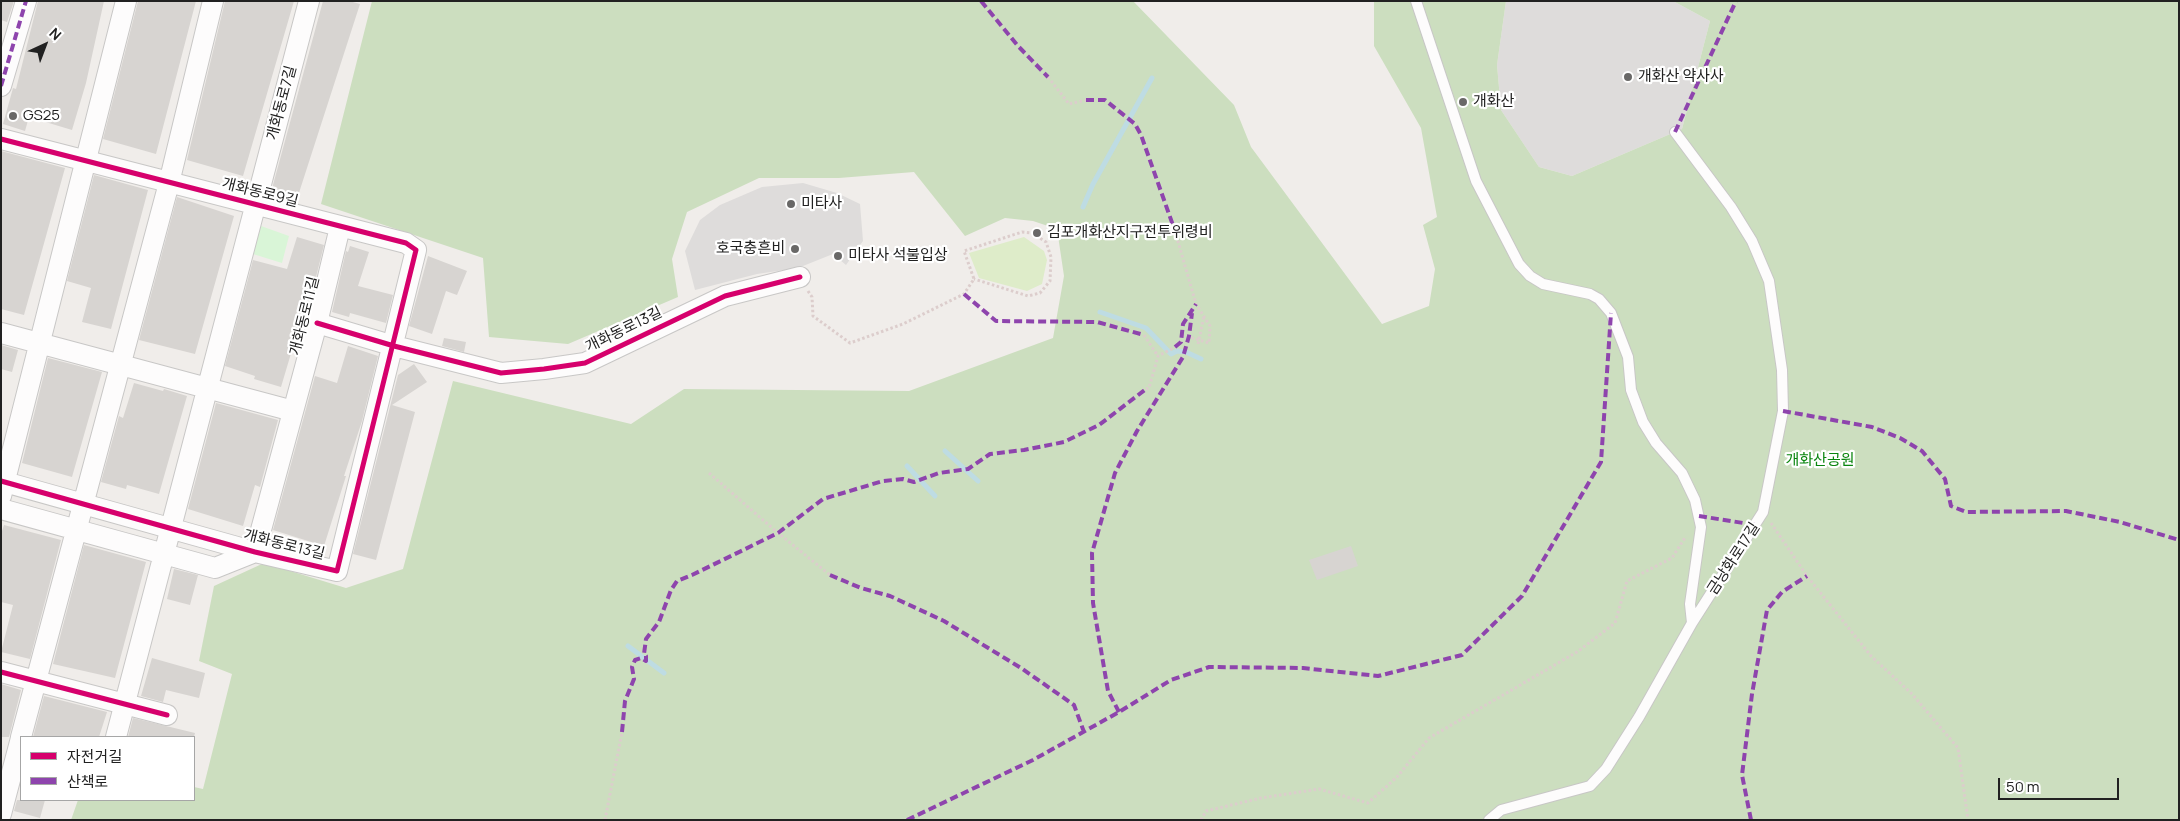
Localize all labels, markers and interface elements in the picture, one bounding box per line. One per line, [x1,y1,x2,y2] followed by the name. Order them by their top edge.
[20,20,70,70] north arrow
[45,23,66,44] text: N
[263,64,301,142] street label: 개화동로7길
[1638,68,1724,86] place label: 개화산 약사사
[1622,71,1634,83] marker: 개화산 약사사
[1473,93,1514,111] place label: 개화산
[1457,96,1469,108] marker: 개화산
[23,107,60,125] place label: GS25
[7,110,19,122] marker: GS25
[220,175,300,211] street label: 개화동로9길
[801,195,842,213] place label: 미타사
[785,198,797,210] marker: 미타사
[1047,224,1213,242] place label: 김포개화산지구전투위령비
[1031,227,1043,239] marker: 김포개화산지구전투위령비
[716,240,785,258] place label: 호국충흔비
[789,243,801,255] marker: 호국충흔비
[848,247,948,265] place label: 미타사 석불입상
[832,250,844,262] marker: 미타사 석불입상
[287,275,323,357] street label: 개화동로11길
[583,304,665,356] street label: 개화동로13길
[1786,452,1854,470] park label: 개화산공원
[1704,520,1764,598] street label: 금낭화로17길
[241,526,327,564] street label: 개화동로13길
[20,736,195,801] legend
[67,746,122,767] text: 자전거길
[2000,768,2121,800] scale bar
[67,771,108,792] text: 산책로
[2006,776,2040,797] text: 50 m

